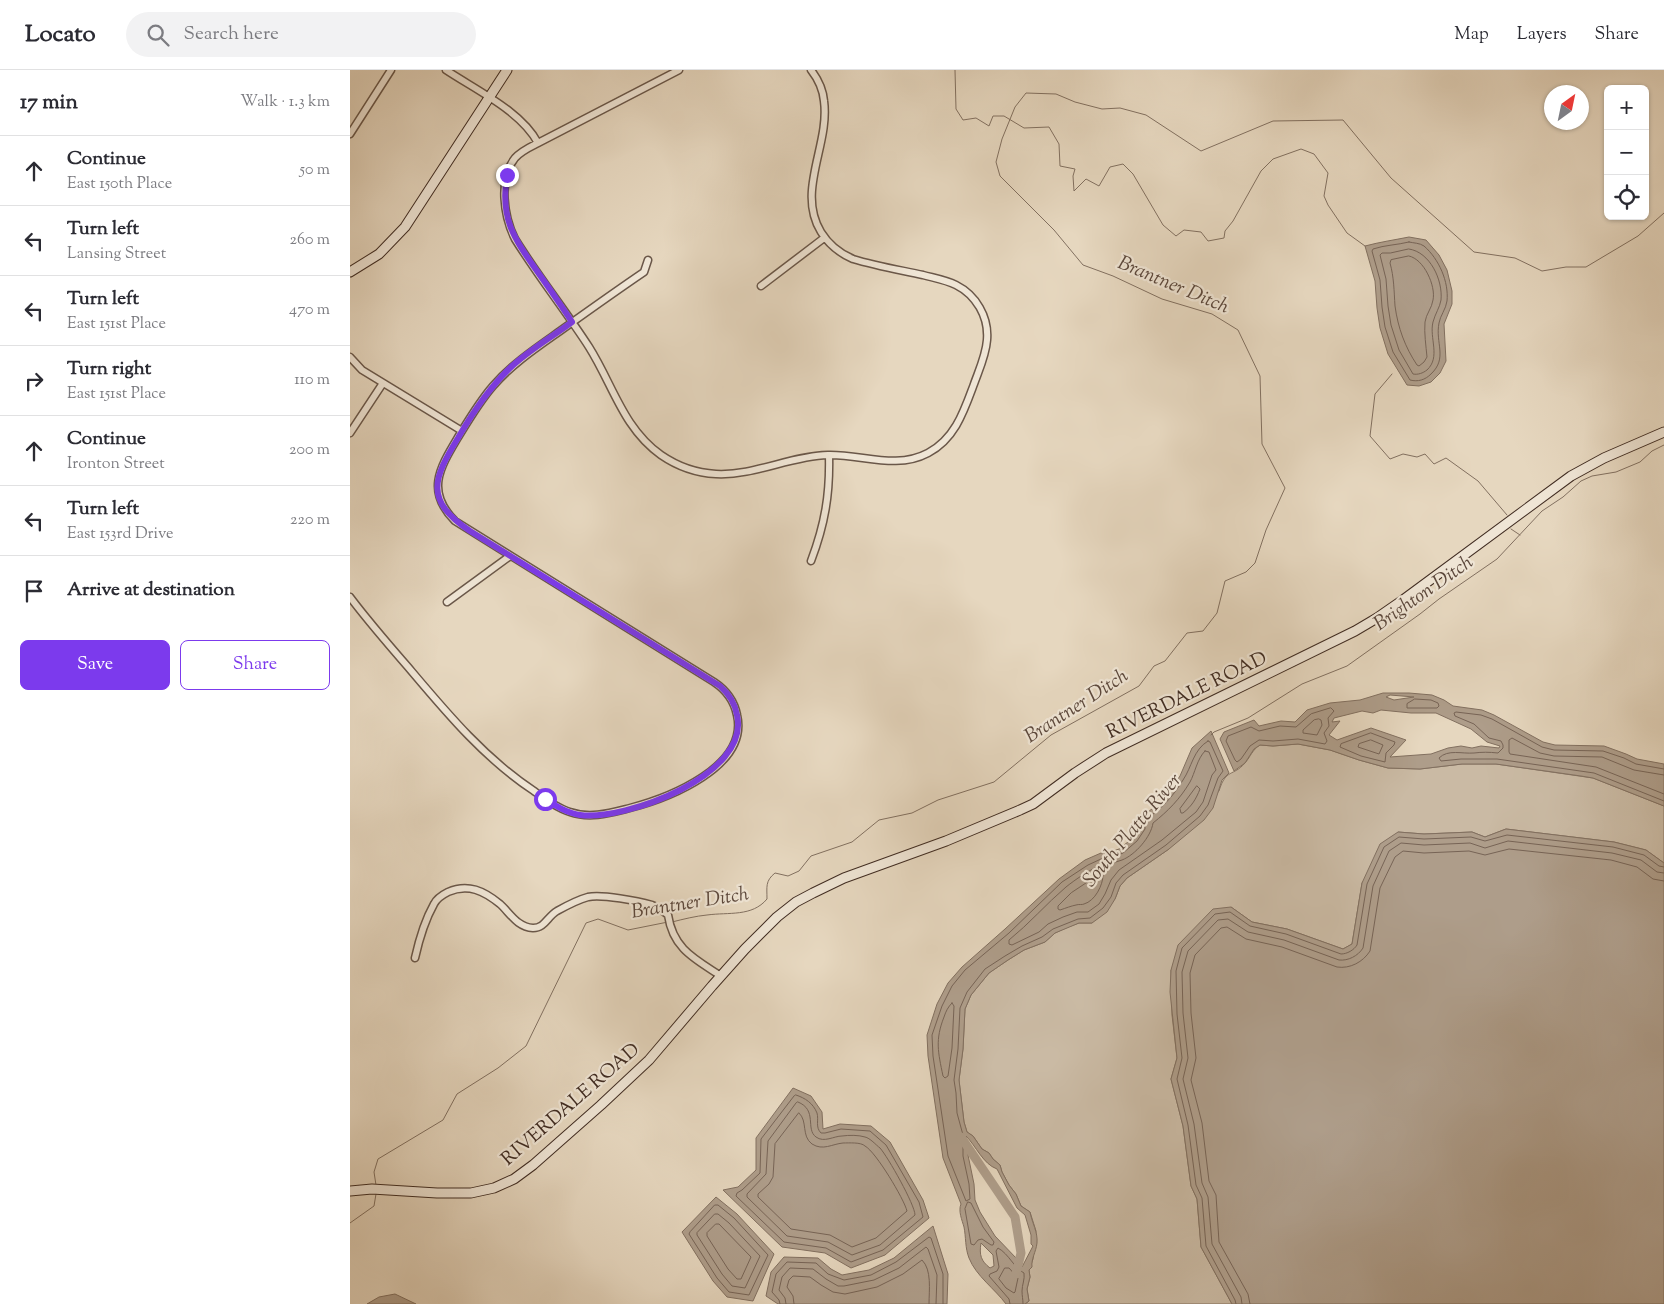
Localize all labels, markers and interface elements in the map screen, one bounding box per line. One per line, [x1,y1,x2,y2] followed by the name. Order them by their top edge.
[126,12,476,57] search box
[25,18,96,52] text: Locato
[144,21,172,49] icon: search
[184,21,279,48] text: Search here
[1454,22,1489,48] text: Map
[1517,22,1567,48] text: Layers
[1595,22,1639,48] text: Share
[1544,85,1589,130] north arrow
[1604,85,1649,220] map controls
[1604,85,1649,130] button: +
[20,88,78,118] text: 17 min
[240,91,330,114] text: Walk · 1.3 km
[1604,130,1649,175] button: −
[67,146,146,173] text: Continue
[20,157,48,185] icon: ahead
[299,159,330,182] text: 50 m
[496,164,519,187] route end
[67,173,172,196] text: East 150th Place
[1604,175,1649,220] button: locate
[67,216,139,243] text: Turn left
[20,227,48,255] icon: left
[289,229,330,252] text: 260 m
[67,243,166,266] text: Lansing Street
[1113,249,1234,323] water label: Brantner Ditch
[67,286,139,313] text: Turn left
[20,297,48,325] icon: left
[289,299,330,322] text: 470 m
[67,313,166,336] text: East 151st Place
[67,356,151,383] text: Turn right
[20,367,48,395] icon: right
[294,369,330,392] text: 110 m
[67,383,166,406] text: East 151st Place
[67,426,146,453] text: Continue
[20,437,48,465] icon: ahead
[289,439,330,462] text: 200 m
[67,453,165,476] text: Ironton Street
[67,496,139,523] text: Turn left
[20,507,48,535] icon: left
[290,509,330,532] text: 220 m
[67,523,173,546] text: East 153rd Drive
[1368,549,1480,639] water label: Brighton Ditch
[20,577,48,605] icon: arrive
[67,577,235,604] text: Arrive at destination
[20,640,170,690] button: Save
[180,640,330,690] button: Share
[1102,645,1272,747] street label: RIVERDALE ROAD
[1019,662,1135,751] water label: Brantner Ditch
[1077,768,1189,894] water label: South Platte River
[534,788,557,811] route start
[629,880,751,928] water label: Brantner Ditch
[496,1037,646,1173] street label: RIVERDALE ROAD

